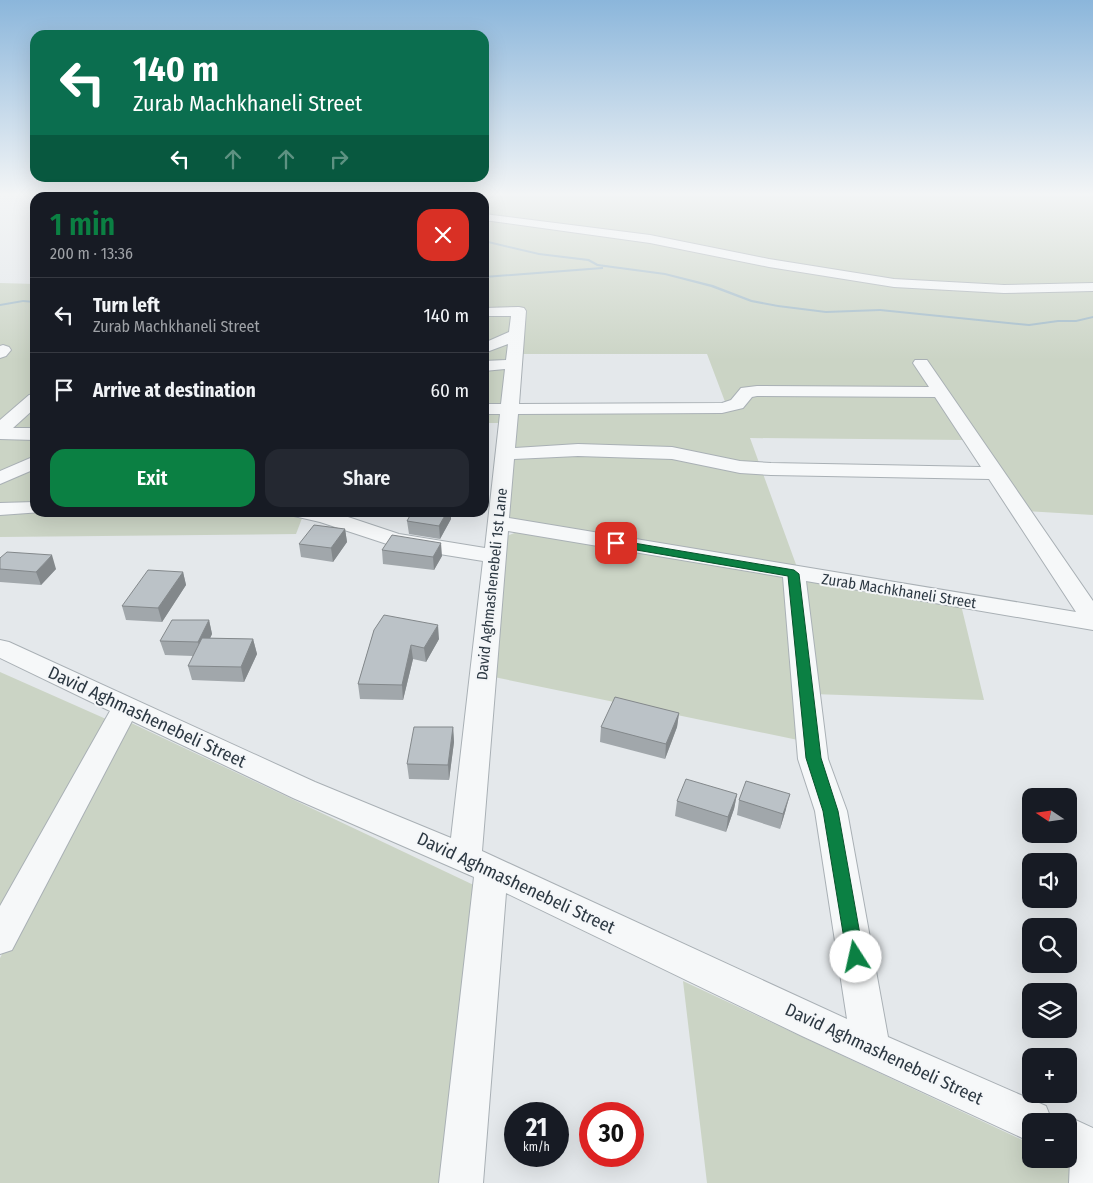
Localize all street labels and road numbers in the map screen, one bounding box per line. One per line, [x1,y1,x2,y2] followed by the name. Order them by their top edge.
[473,487,511,681] street label: David Aghmashenebeli 1st Lane
[820,570,978,612] street label: Zurab Machkhaneli Street
[45,661,250,773] street label: David Aghmashenebeli Street
[414,827,619,939] street label: David Aghmashenebeli Street
[782,998,987,1110] street label: David Aghmashenebeli Street

